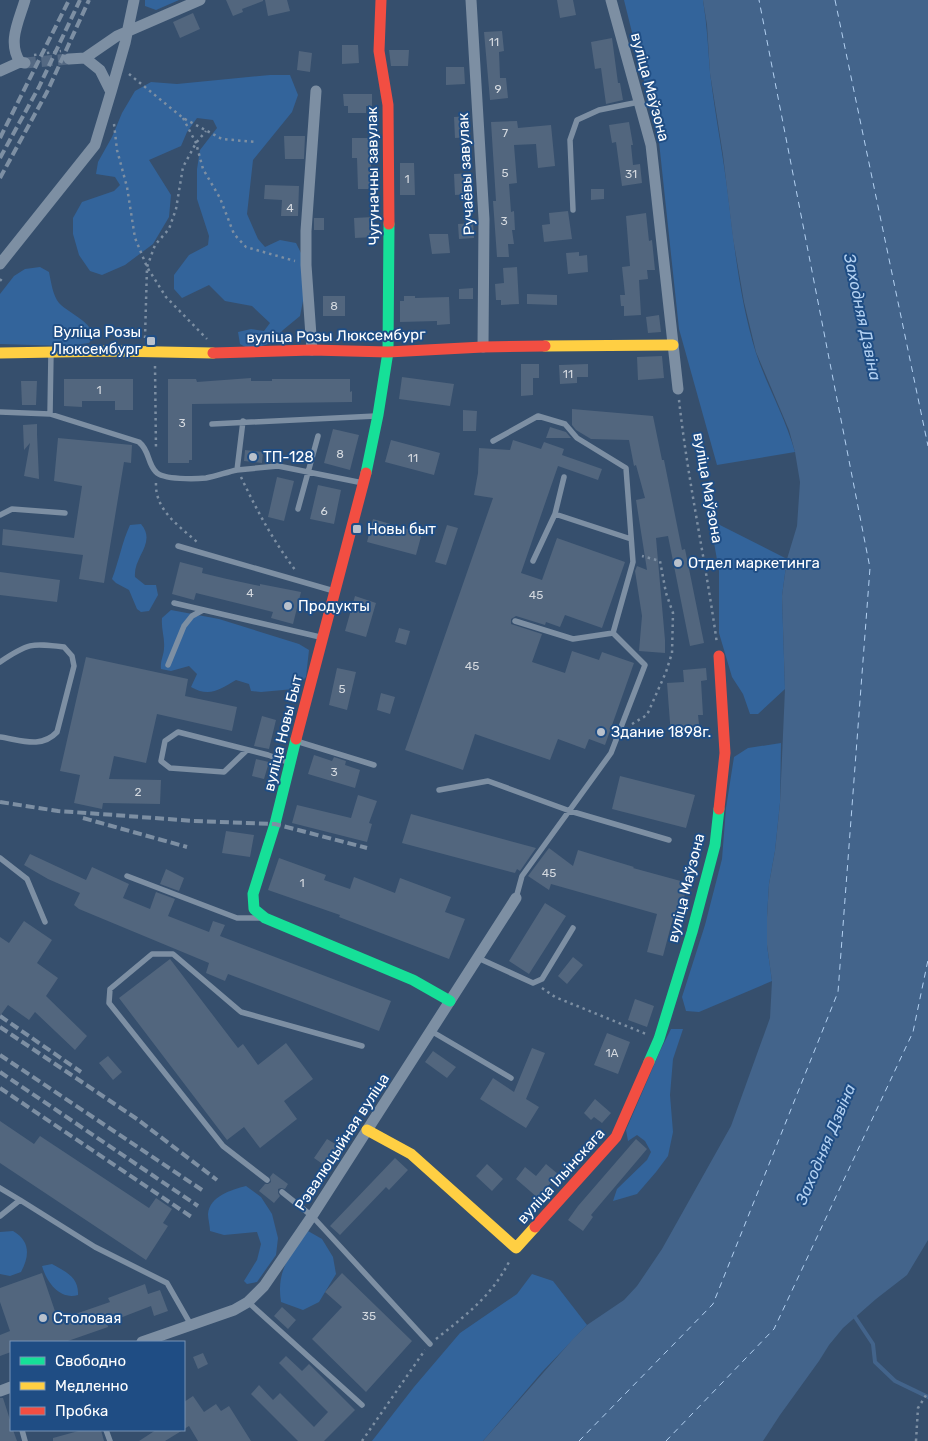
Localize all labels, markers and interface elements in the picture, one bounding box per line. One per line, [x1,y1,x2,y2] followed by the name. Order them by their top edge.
[627,31,673,143] street label: вуліца Маўзона
[489,35,499,49] house number: 11
[494,82,502,96] house number: 9
[363,106,383,246] street label: Чугуначны завулак
[454,112,478,236] street label: Ручаёвы завулак
[502,126,508,140] house number: 7
[501,166,509,180] house number: 5
[625,167,637,181] house number: 31
[404,172,410,186] house number: 1
[286,201,294,215] house number: 4
[500,214,508,228] house number: 3
[840,251,885,382] water label: Заходняя Дзвіна
[330,299,338,313] house number: 8
[52,323,142,358] place label: Вуліца Розы Люксембург
[246,325,426,347] street label: вуліца Розы Люксембург
[145,335,157,347] marker: Вуліца Розы Люксембург
[563,367,573,381] house number: 11
[96,383,102,397] house number: 1
[178,416,186,430] house number: 3
[689,431,727,545] street label: вуліца Маўзона
[336,447,344,461] house number: 8
[263,448,314,466] place label: ТП-128
[247,451,259,463] marker: ТП-128
[408,451,418,465] house number: 11
[320,504,328,518] house number: 6
[367,520,436,538] place label: Новы быт
[351,523,363,535] marker: Новы быт
[688,554,820,572] place label: Отдел маркетинга
[672,557,684,569] marker: Отдел маркетинга
[246,586,254,600] house number: 4
[529,588,543,602] house number: 45
[298,597,370,615] place label: Продукты
[282,600,294,612] marker: Продукты
[465,659,479,673] house number: 45
[260,672,306,793] street label: вуліца Новы Быт
[338,682,346,696] house number: 5
[611,723,711,741] place label: Здание 1898г.
[595,726,607,738] marker: Здание 1898г.
[330,765,338,779] house number: 3
[134,785,142,799] house number: 2
[664,832,708,944] street label: вуліца Маўзона
[542,866,556,880] house number: 45
[299,876,305,890] house number: 1
[605,1046,619,1060] house number: 1А
[291,1070,393,1214] street label: Рэвалюцыйная вуліца
[791,1081,859,1208] water label: Заходняя Дзвіна
[513,1125,609,1227] street label: вуліца Ільінскага
[53,1309,121,1327] place label: Столовая
[362,1309,376,1323] house number: 35
[37,1312,49,1324] marker: Столовая
[10,1341,185,1431] legend
[55,1352,126,1370] text: Свободно
[55,1377,128,1395] text: Медленно
[55,1402,108,1420] text: Пробка

